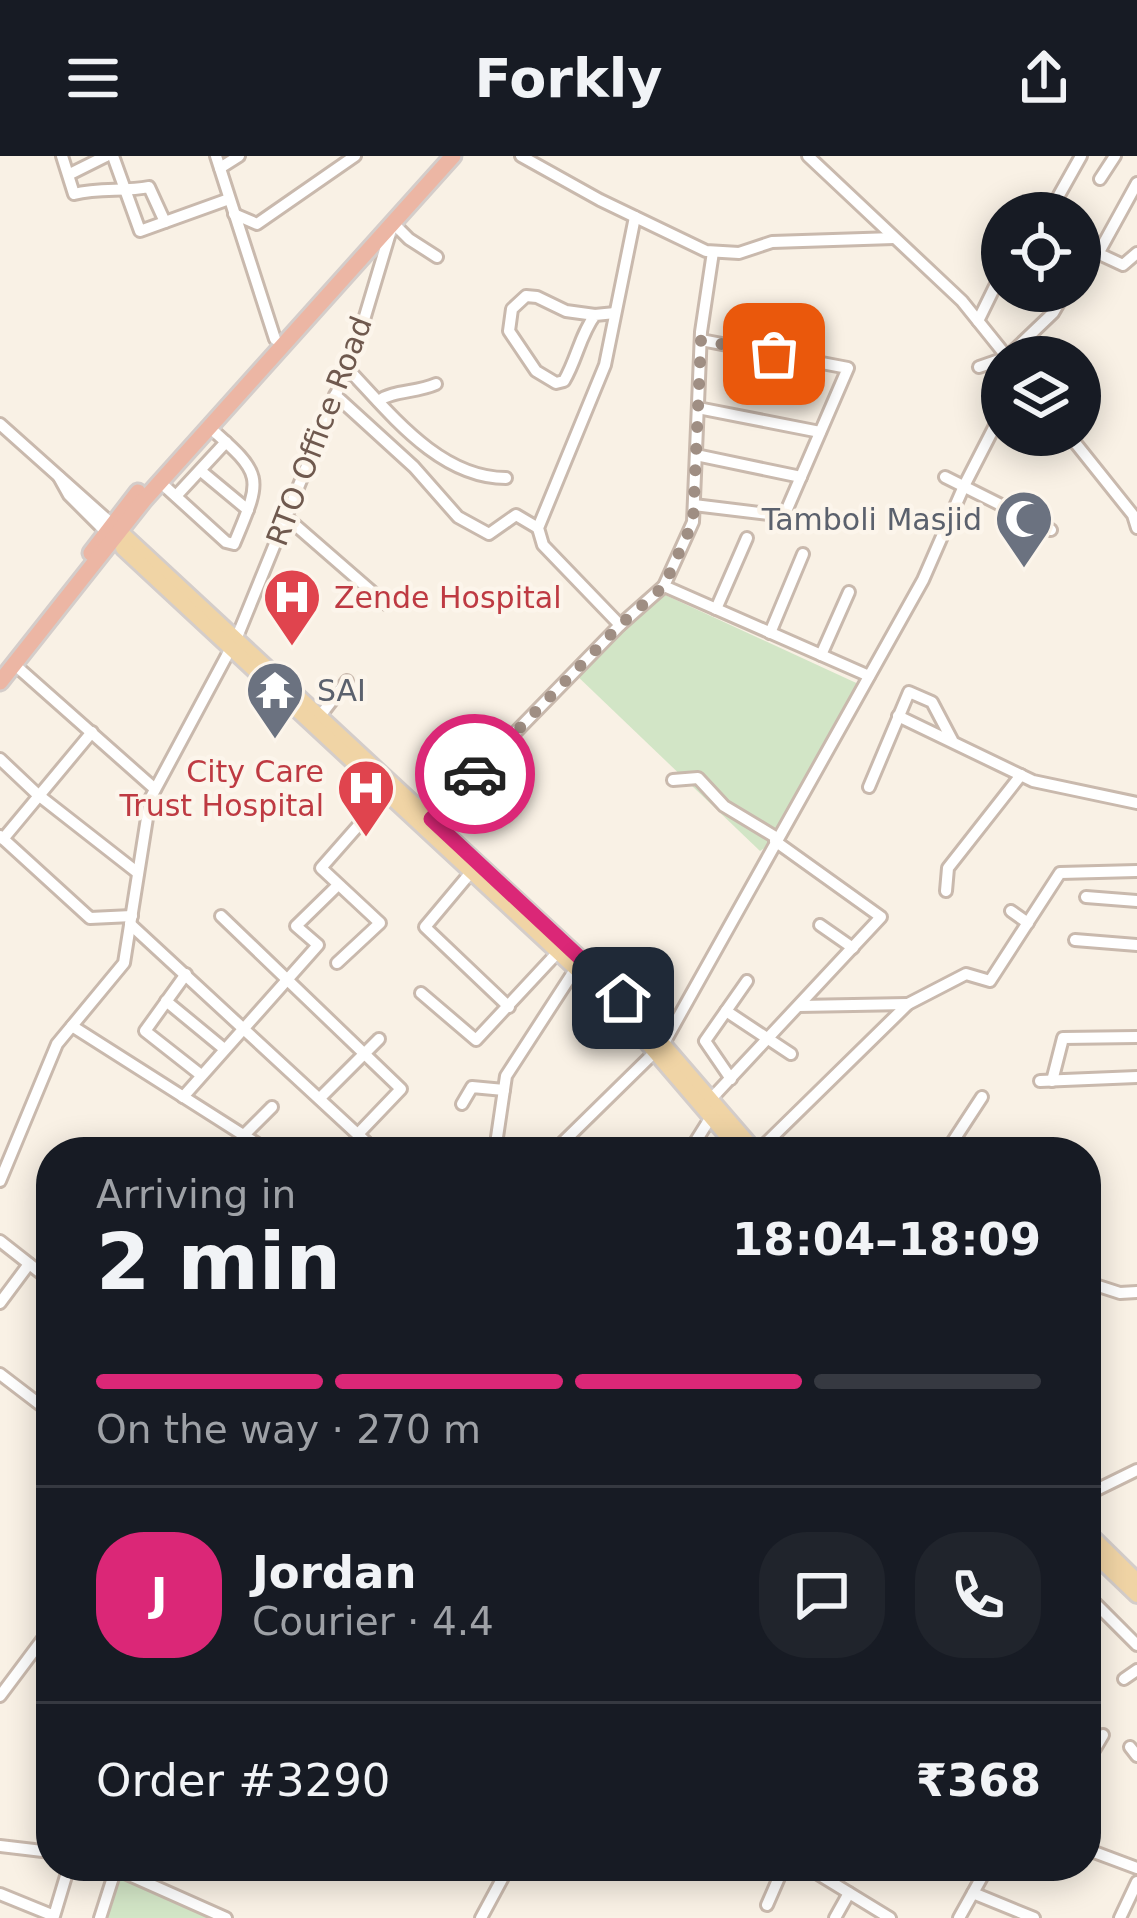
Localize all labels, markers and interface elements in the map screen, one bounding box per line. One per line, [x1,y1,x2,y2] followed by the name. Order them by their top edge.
[60,45,126,111] icon: menu
[1011,45,1077,111] icon: share
[474,47,663,110] text: Forkly
[981,192,1101,456] map controls
[981,192,1101,312] button: locate
[723,303,825,405] pin
[259,312,379,550] street label: RTO Office Road
[741,321,807,387] icon: bag
[981,336,1101,456] button: layers
[993,488,1055,570] mosque icon: Tamboli Masjid
[761,502,982,537] place label: Tamboli Masjid
[261,566,323,648] hospital icon: Zende Hospital
[334,580,561,615] place label: Zende Hospital
[244,659,306,741] temple icon: SAI
[317,673,366,708] place label: SAI
[415,714,535,834] courier
[442,741,508,807] icon: car
[118,754,324,823] place label: City Care Trust Hospital
[335,757,397,839] hospital icon: City Care Trust Hospital
[572,947,674,1049] pin
[590,965,656,1031] icon: home
[96,1172,296,1217] text: Arriving in
[732,1213,1041,1266] text: 18:04–18:09
[96,1217,341,1307] text: 2 min
[96,1407,481,1452] text: On the way · 270 m
[759,1532,885,1658] button: chat
[915,1532,1041,1658] button: phone
[252,1546,416,1599] text: Jordan
[151,1568,167,1621] text: J
[252,1599,494,1644] text: Courier · 4.4
[96,1754,390,1807] text: Order #3290
[916,1754,1041,1807] text: ₹368

